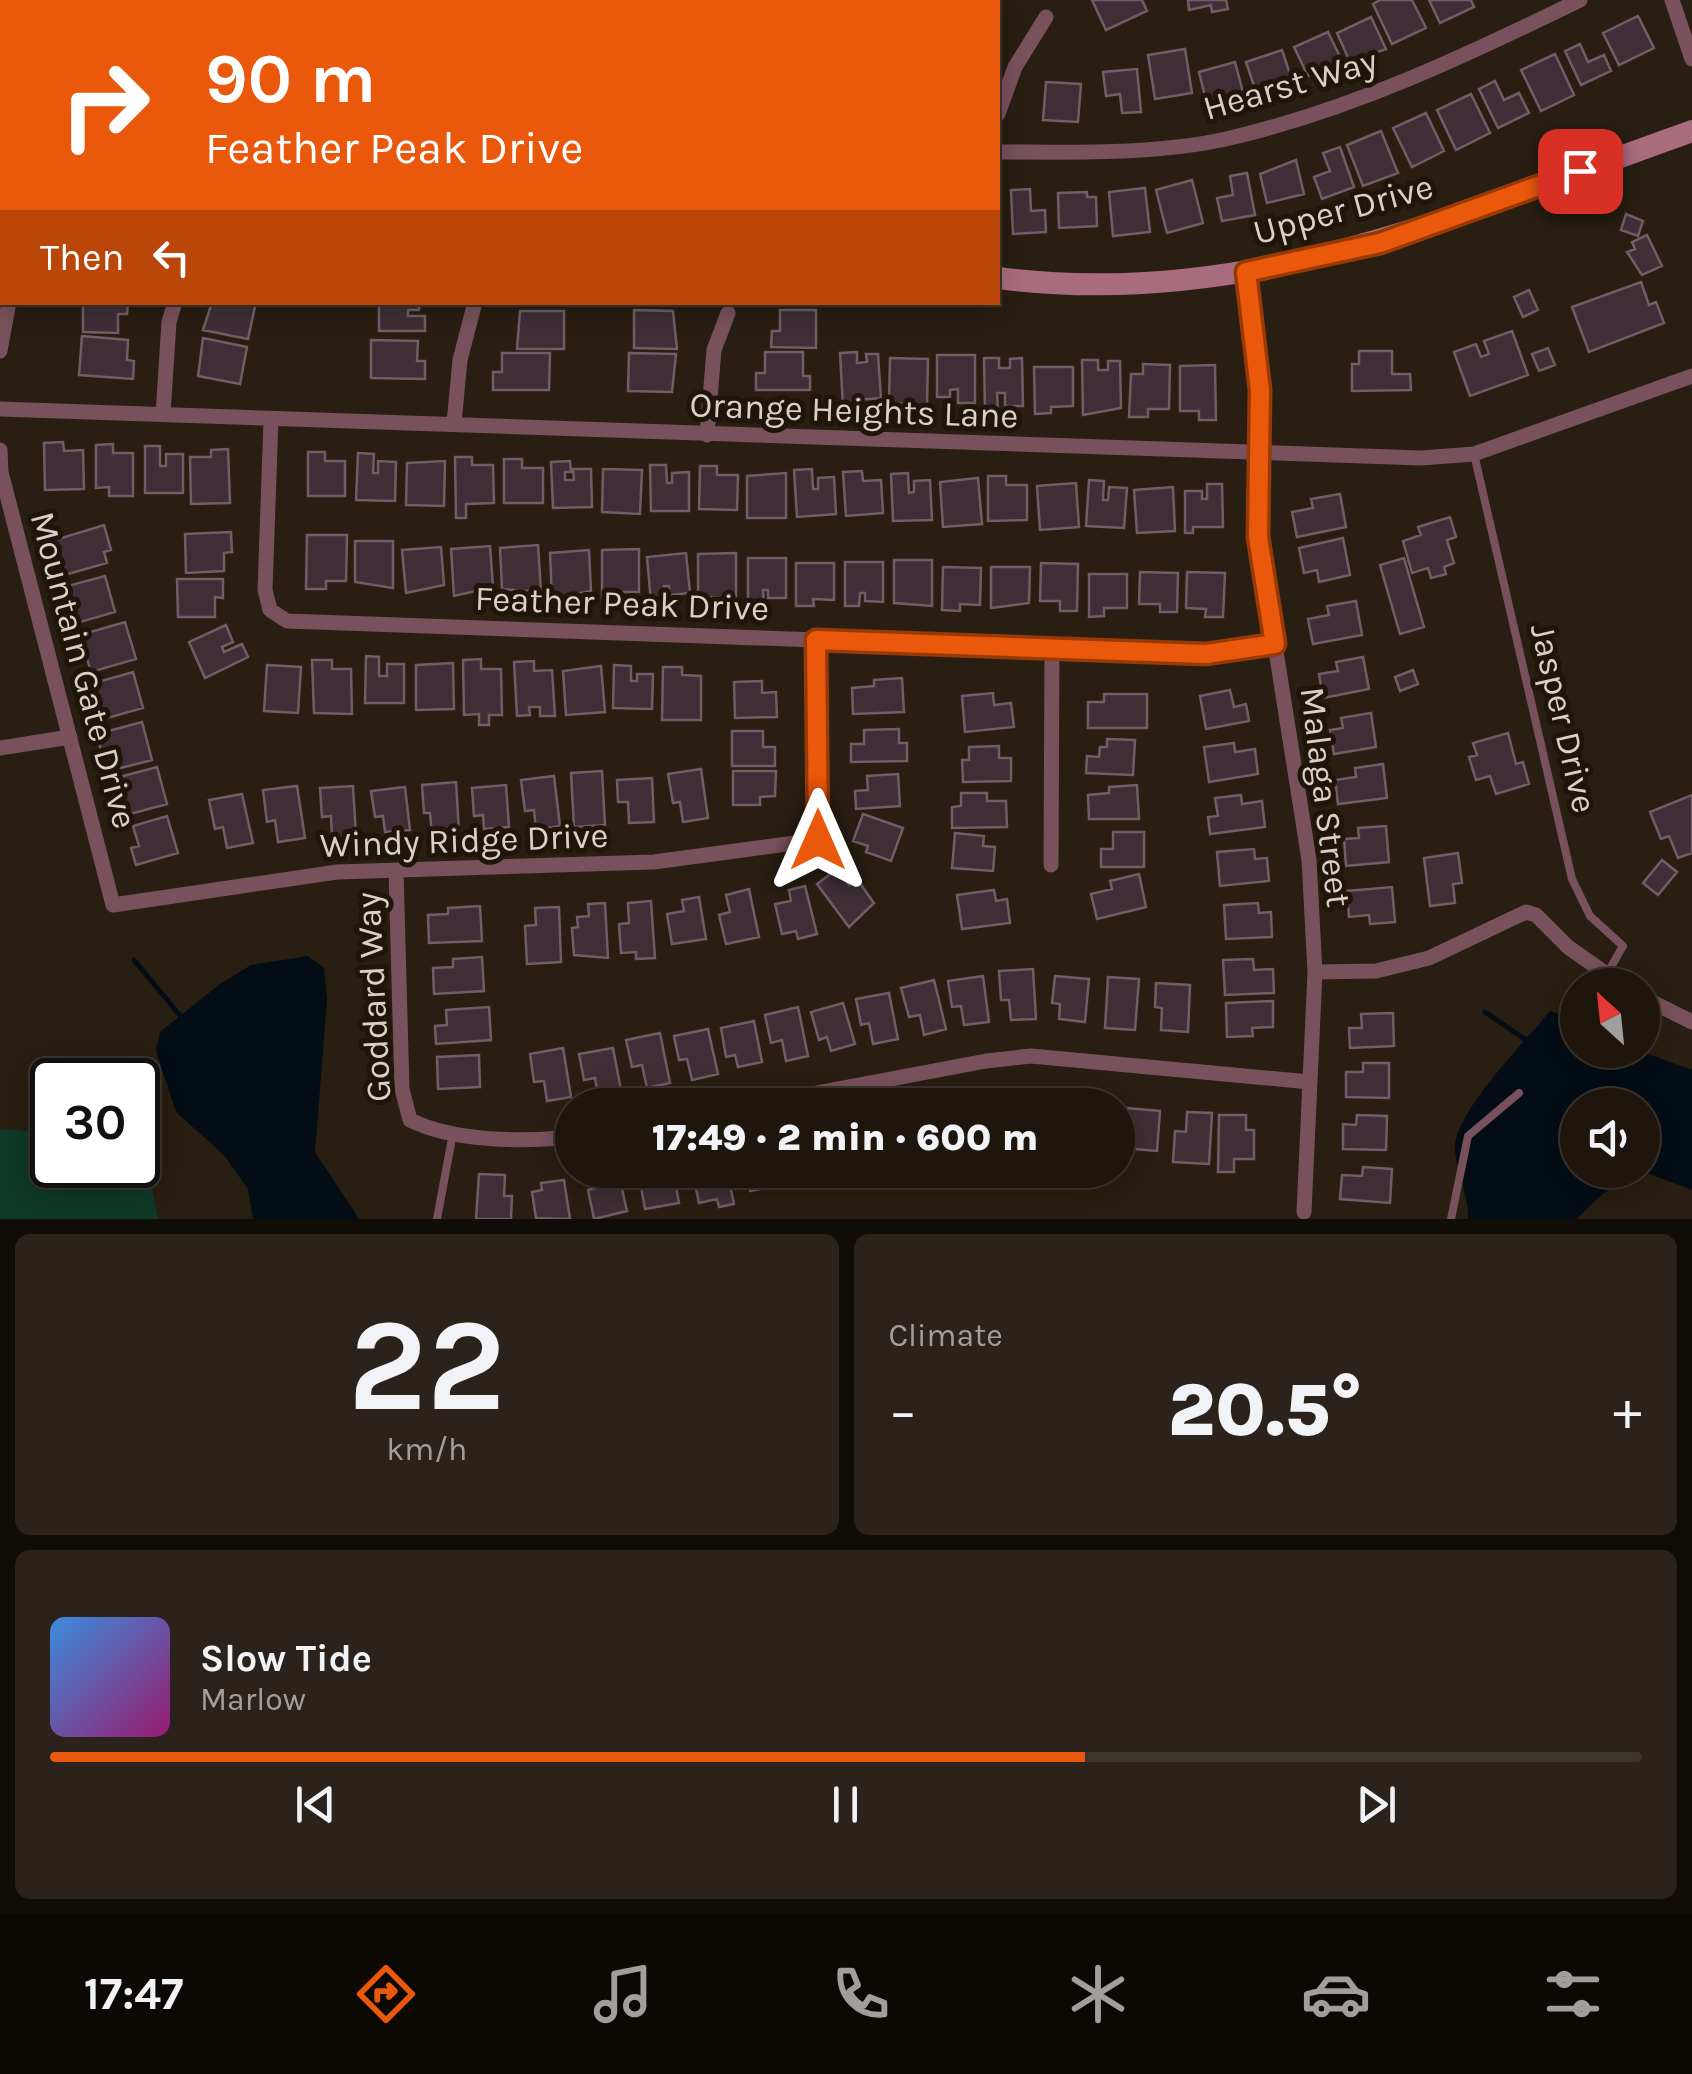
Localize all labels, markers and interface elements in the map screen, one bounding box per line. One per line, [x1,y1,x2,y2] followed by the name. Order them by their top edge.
[205,38,376,120] text: 90 m
[40,40,170,170] icon: right
[1199,40,1382,129] street label: Hearst Way
[205,122,583,174] text: Feather Peak Drive
[1538,129,1623,214] pin
[1553,144,1608,199] icon: arrive
[1249,166,1438,253] street label: Upper Drive
[144,230,199,285] icon: left
[40,235,124,280] text: Then
[689,384,1019,437] street label: Orange Heights Lane
[21,507,146,833] street label: Mountain Gate Drive
[474,578,770,629] street label: Feather Peak Drive
[1522,620,1605,817] street label: Jasper Drive
[1292,685,1359,909] street label: Malaga Street
[766,788,870,892] position arrow
[319,815,609,866] street label: Windy Ridge Drive
[348,891,399,1103] street label: Goddard Way
[1560,968,1660,1068] north arrow
[1560,968,1660,1188] map controls
[30,1058,160,1188] speed limit sign: 30
[1560,1088,1660,1188] button: sound
[652,1115,1038,1160] text: 17:49 · 2 min · 600 m
[348,1290,505,1442] text: 22
[889,1317,1003,1354] text: Climate
[1168,1366,1363,1454] text: 20.5°
[889,1379,917,1443] text: −
[1613,1379,1642,1443] text: +
[386,1431,467,1468] text: km/h
[200,1636,372,1681] text: Slow Tide
[200,1681,306,1718] text: Marlow
[288,1777,343,1832] icon: previous
[818,1777,873,1832] icon: pause
[1349,1777,1404,1832] icon: next
[351,1959,421,2029] icon: directions
[588,1959,658,2029] icon: music
[826,1959,896,2029] icon: phone
[1063,1959,1133,2029] icon: climate
[1301,1959,1371,2029] icon: car
[1538,1959,1608,2029] icon: filters
[84,1968,183,2020] text: 17:47

